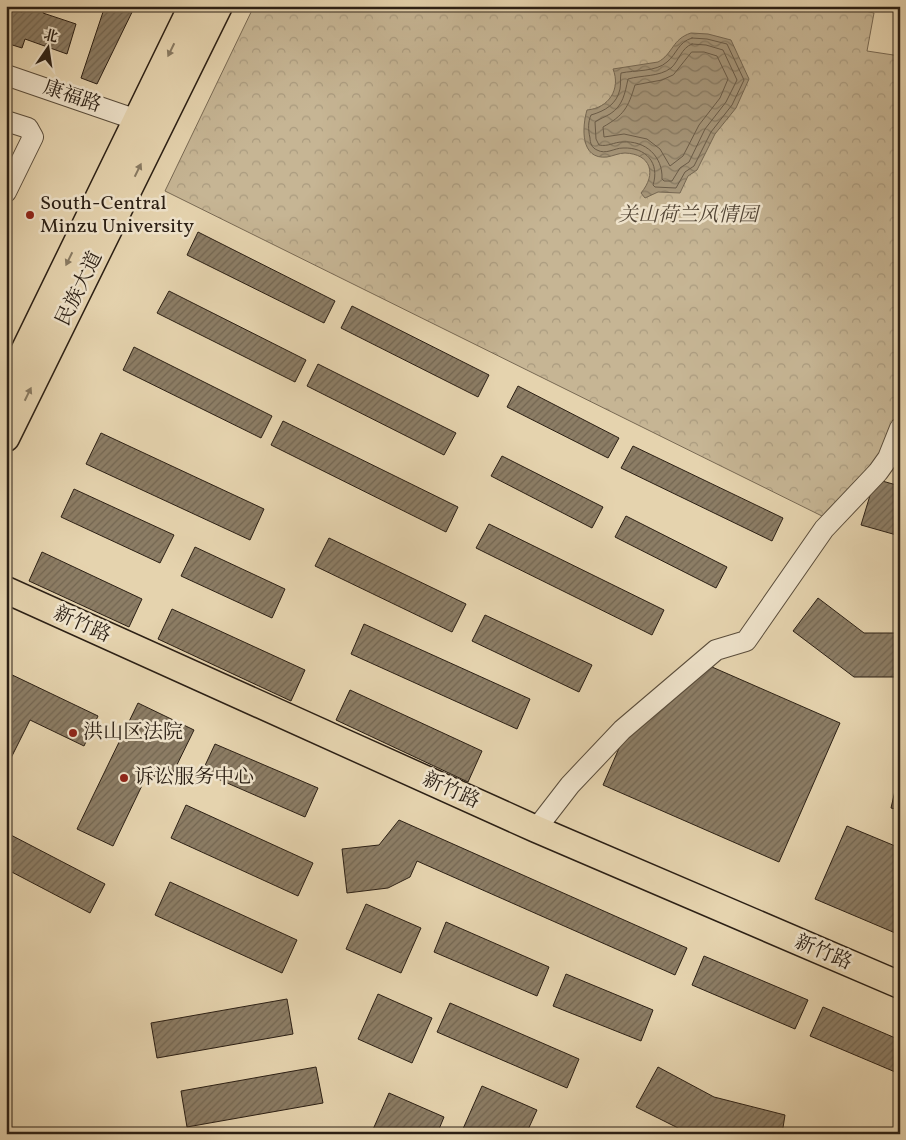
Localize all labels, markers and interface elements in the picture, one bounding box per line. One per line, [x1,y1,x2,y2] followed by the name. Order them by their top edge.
[22,22,72,72] north arrow
[42,26,60,48] text: 北
[167,43,175,57] one-way arrow
[39,74,105,120] street label: 康福路
[134,163,142,177] one-way arrow
[40,190,194,241] place label: South-Central Minzu University
[618,202,761,230] park label: 关山荷兰风情园
[24,209,36,221] marker: South-Central Minzu University
[50,247,110,331] street label: 民族大道
[65,252,74,267] one-way arrow
[24,387,32,401] one-way arrow
[49,600,115,650] street label: 新竹路
[83,719,183,747] place label: 洪山区法院
[67,727,79,739] marker: 洪山区法院
[134,764,254,792] place label: 诉讼服务中心
[418,766,484,816] street label: 新竹路
[118,772,130,784] marker: 诉讼服务中心
[790,928,856,978] street label: 新竹路

